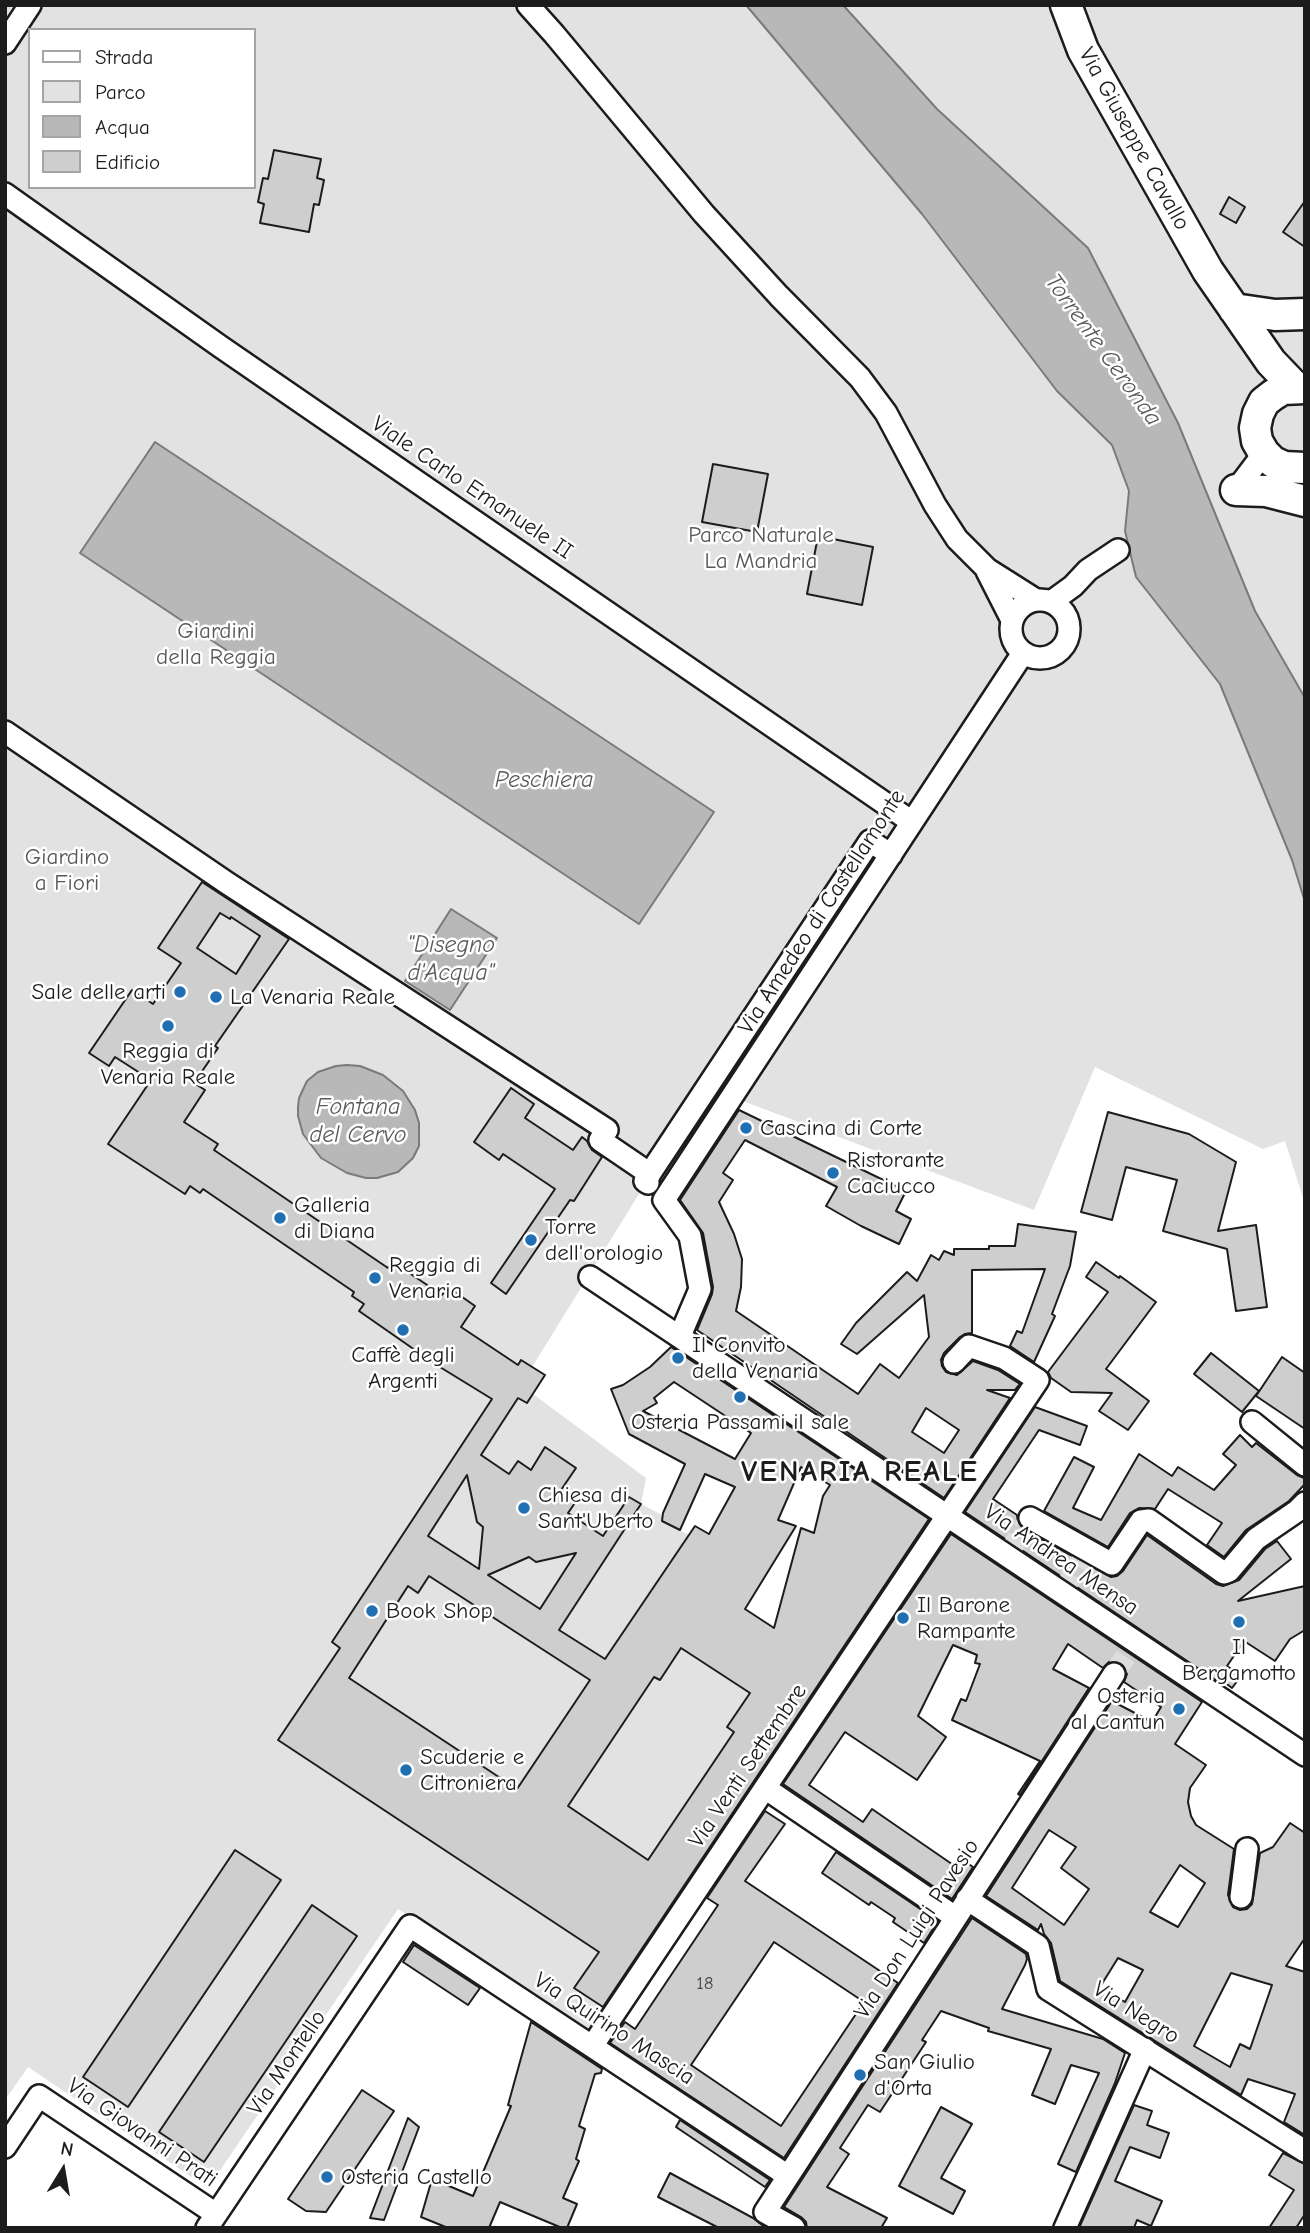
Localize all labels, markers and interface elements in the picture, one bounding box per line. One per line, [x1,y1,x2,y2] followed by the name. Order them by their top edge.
[28,28,256,189] legend
[1072,43,1196,235] street label: Via Giuseppe Cavallo
[95,45,153,69] text: Strada
[95,80,146,104] text: Parco
[95,115,150,139] text: Acqua
[95,150,160,174] text: Edificio
[1038,268,1168,432] water label: Torrente Ceronda
[366,410,578,566] street label: Viale Carlo Emanuele II
[688,521,834,575] park label: Parco Naturale La Mandria
[156,617,276,671] park label: Giardini della Reggia
[495,766,593,794] water label: Peschiera
[733,785,911,1039] street label: Via Amedeo di Castellamonte
[25,843,109,897] park label: Giardino a Fiori
[407,931,495,987] water label: "Disegno d'Acqua"
[31,978,166,1006] place label: Sale delle arti
[230,983,395,1011] place label: La Venaria Reale
[172,984,188,1000] marker: Sale delle arti
[208,989,224,1005] marker: La Venaria Reale
[160,1018,176,1034] marker: Reggia di Venaria Reale
[101,1037,235,1091] place label: Reggia di Venaria Reale
[309,1093,407,1149] water label: Fontana del Cervo
[760,1114,922,1142] place label: Cascina di Corte
[738,1120,754,1136] marker: Cascina di Corte
[847,1146,944,1200] place label: Ristorante Caciucco
[825,1165,841,1181] marker: Ristorante Caciucco
[294,1191,375,1245] place label: Galleria di Diana
[272,1210,288,1226] marker: Galleria di Diana
[545,1213,663,1267] place label: Torre dell'orologio
[523,1232,539,1248] marker: Torre dell'orologio
[389,1251,481,1305] place label: Reggia di Venaria
[367,1270,383,1286] marker: Reggia di Venaria
[395,1322,411,1338] marker: Caffè degli Argenti
[692,1331,819,1385] place label: Il Convito della Venaria
[351,1341,455,1395] place label: Caffè degli Argenti
[670,1350,686,1366] marker: Il Convito della Venaria
[732,1389,748,1405] marker: Osteria Passami il sale
[631,1408,849,1436] place label: Osteria Passami il sale
[743,1455,977,1491] district label: VENARIA REALE
[538,1481,653,1535] place label: Chiesa di Sant'Uberto
[979,1498,1143,1622] street label: Via Andrea Mensa
[516,1500,532,1516] marker: Chiesa di Sant'Uberto
[917,1591,1016,1645] place label: Il Barone Rampante
[386,1597,493,1625] place label: Book Shop
[364,1603,380,1619] marker: Book Shop
[895,1610,911,1626] marker: Il Barone Rampante
[1231,1614,1247,1630] marker: Il Bergamotto
[1182,1633,1296,1687] place label: Il Bergamotto
[683,1679,813,1853] street label: Via Venti Settembre
[1071,1682,1165,1736] place label: Osteria al Cantun
[1171,1701,1187,1717] marker: Osteria al Cantun
[420,1743,524,1797] place label: Scuderie e Citroniera
[398,1762,414,1778] marker: Scuderie e Citroniera
[849,1834,985,2024] street label: Via Don Luigi Pavesio
[528,1967,700,2091] street label: Via Quirino Mascia
[696,1973,714,1995] house number: 18
[1088,1976,1184,2050] street label: Via Negro
[242,2005,332,2121] street label: Via Montello
[874,2048,975,2102] place label: San Giulio d'Orta
[852,2067,868,2083] marker: San Giulio d'Orta
[62,2073,222,2193] street label: Via Giovanni Prati
[28,2135,98,2205] north arrow
[59,2137,75,2161] text: N
[341,2163,492,2191] place label: Osteria Castello
[319,2169,335,2185] marker: Osteria Castello

